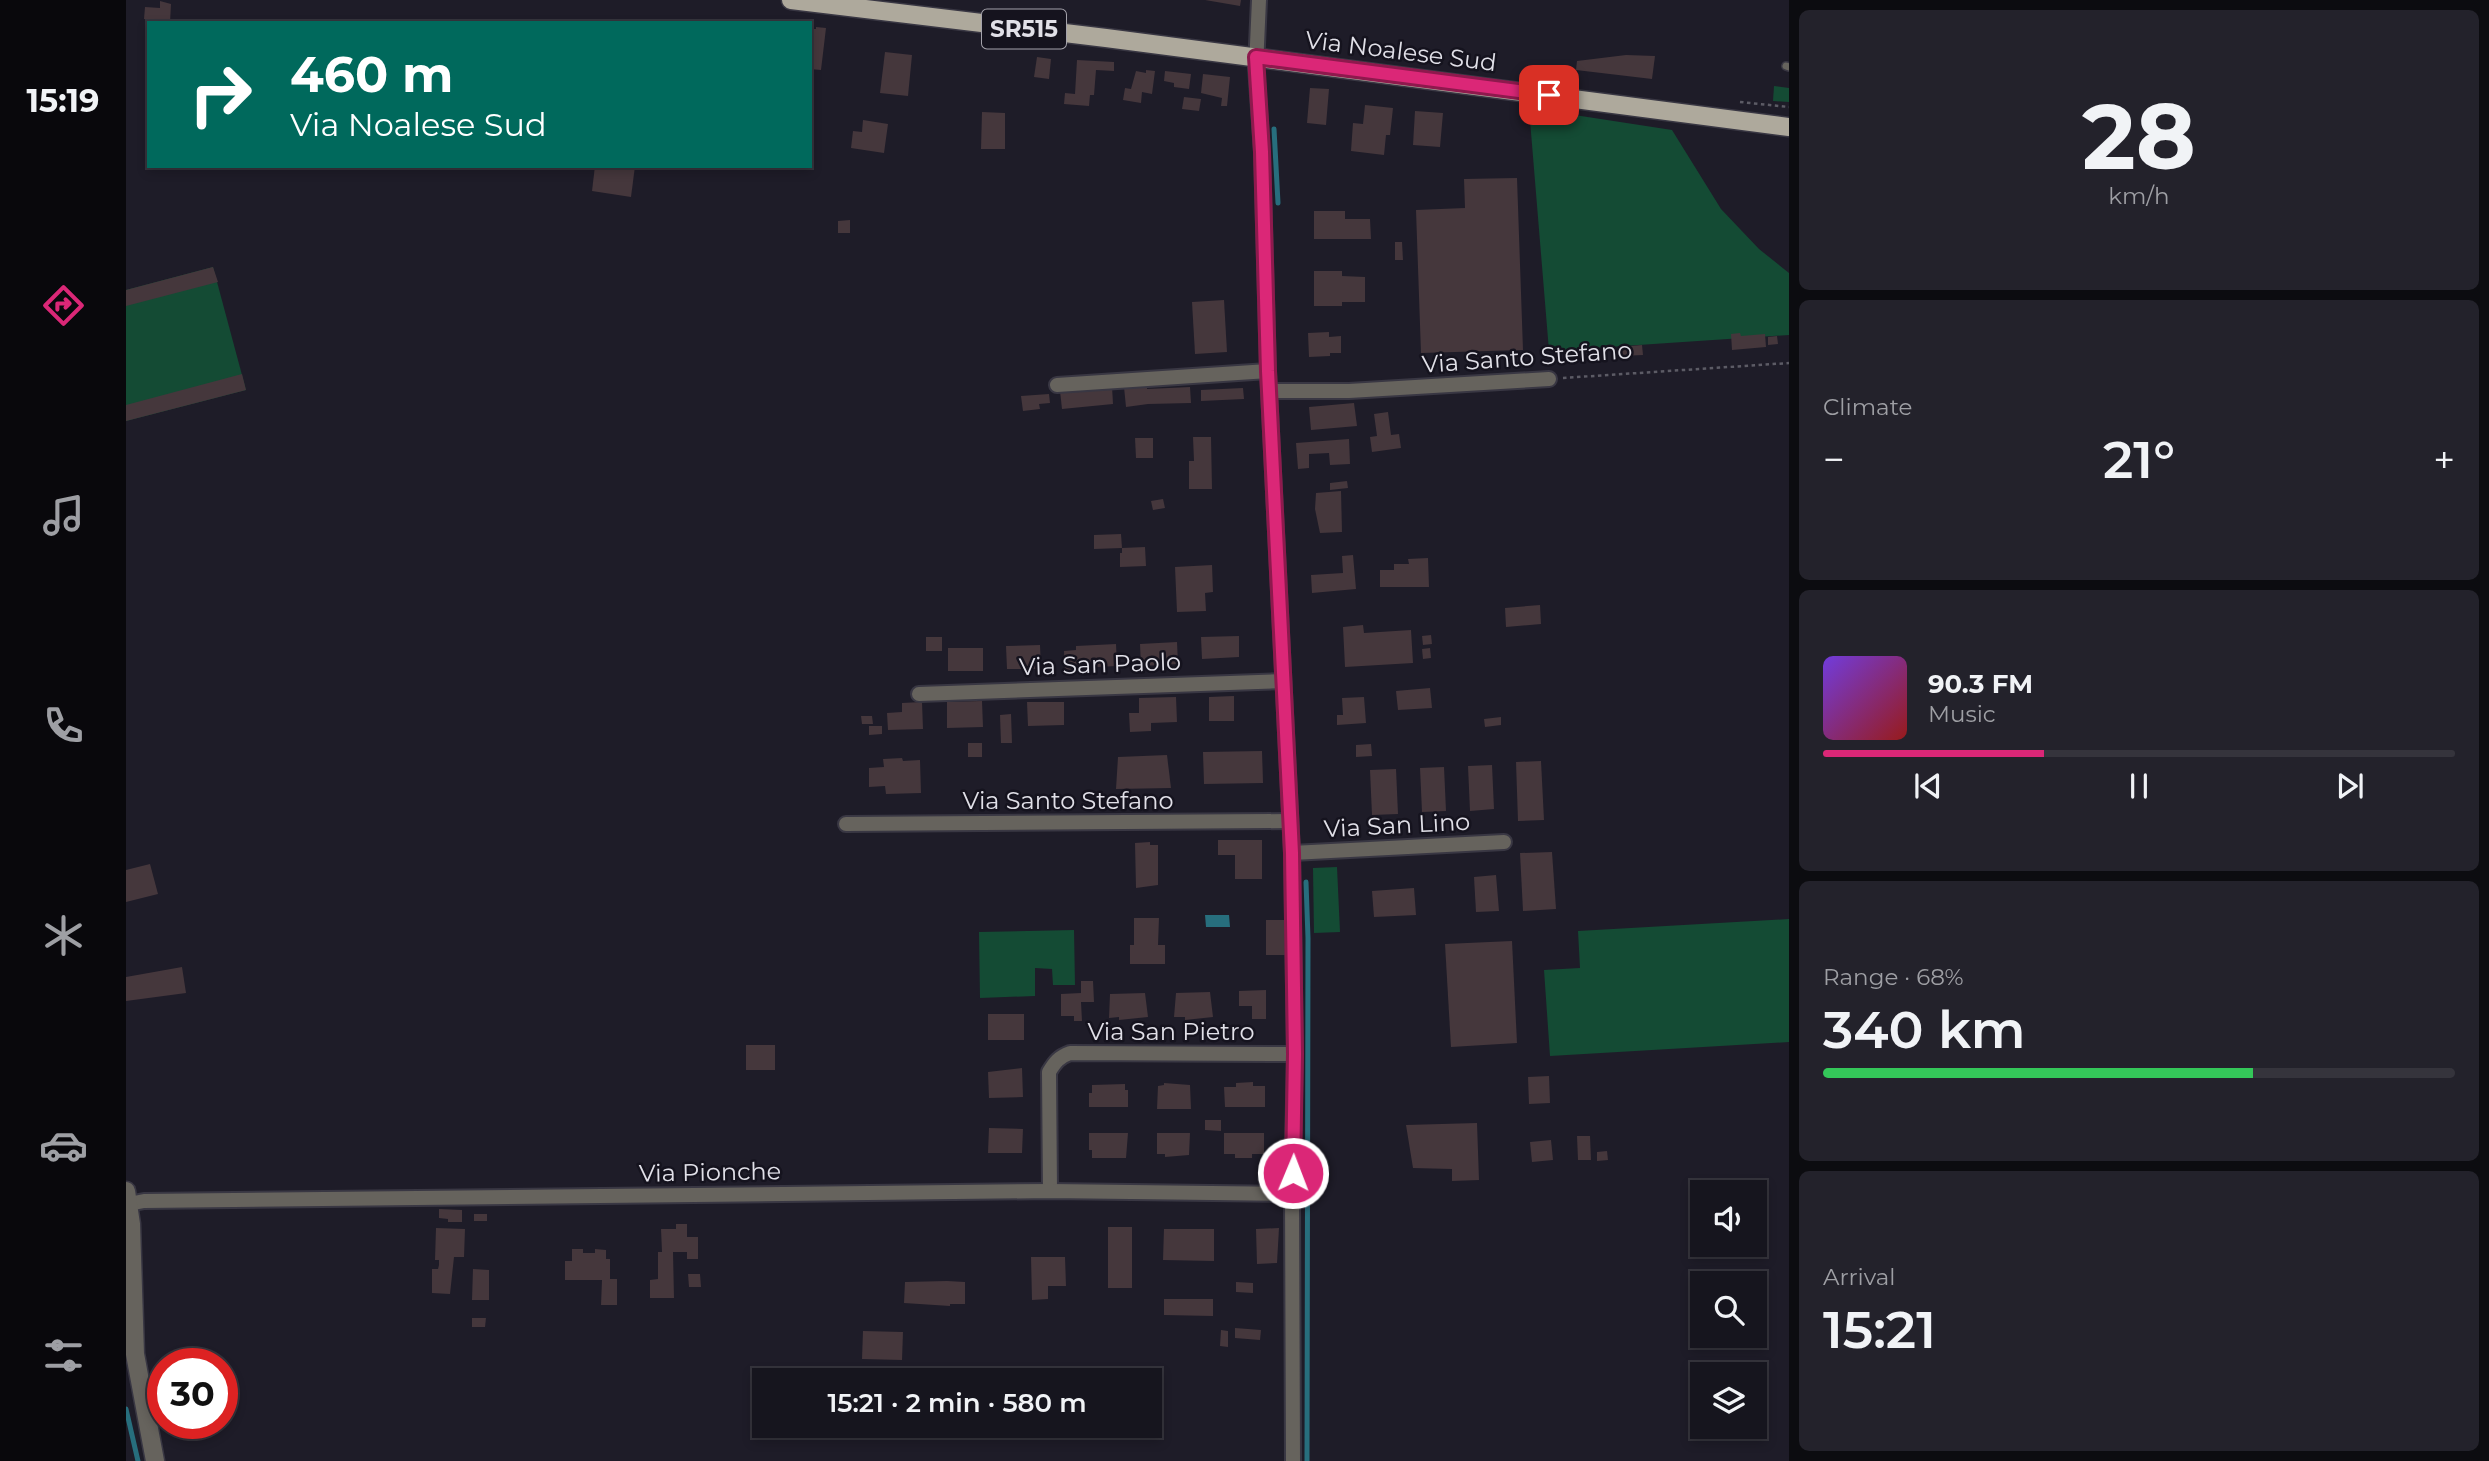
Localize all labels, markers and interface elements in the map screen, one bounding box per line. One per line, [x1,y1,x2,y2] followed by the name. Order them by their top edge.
[982,10,1066,48] road number: SR515
[1304,25,1498,77] street label: Via Noalese Sud
[290,45,454,104] text: 460 m
[175,49,266,140] icon: right
[1519,65,1579,125] pin
[1530,76,1568,114] icon: arrive
[27,81,99,120] text: 15:19
[2082,81,2196,192] text: 28
[290,105,547,144] text: Via Noalese Sud
[2108,182,2170,210] text: km/h
[39,281,88,330] icon: directions
[1421,335,1633,379] street label: Via Santo Stefano
[1823,393,1912,421] text: Climate
[2103,428,2175,491] text: 21°
[1823,436,1845,483] text: −
[2433,436,2455,483] text: +
[39,491,88,540] icon: music
[1018,647,1182,681] street label: Via San Paolo
[1928,668,2033,700] text: 90.3 FM
[1928,700,1996,728] text: Music
[39,701,88,750] icon: phone
[1909,767,1947,805] icon: previous
[2120,767,2158,805] icon: pause
[2331,767,2369,805] icon: next
[963,786,1173,815] street label: Via Santo Stefano
[1323,807,1471,843] street label: Via San Lino
[39,911,88,960] icon: climate
[1823,963,1964,991] text: Range · 68%
[1823,998,2025,1061] text: 340 km
[1088,1017,1254,1046] street label: Via San Pietro
[39,1121,88,1170] icon: car
[1256,1136,1330,1210] position arrow
[639,1156,781,1188] street label: Via Pionche
[1690,1180,1767,1439] map controls
[1690,1180,1767,1257] button: sound
[1823,1263,1896,1291] text: Arrival
[1690,1271,1767,1348] button: search
[1823,1298,1936,1361] text: 15:21
[39,1331,88,1380] icon: filters
[147,1348,238,1439] speed limit sign: 30
[1690,1362,1767,1439] button: layers
[827,1387,1087,1419] text: 15:21 · 2 min · 580 m

